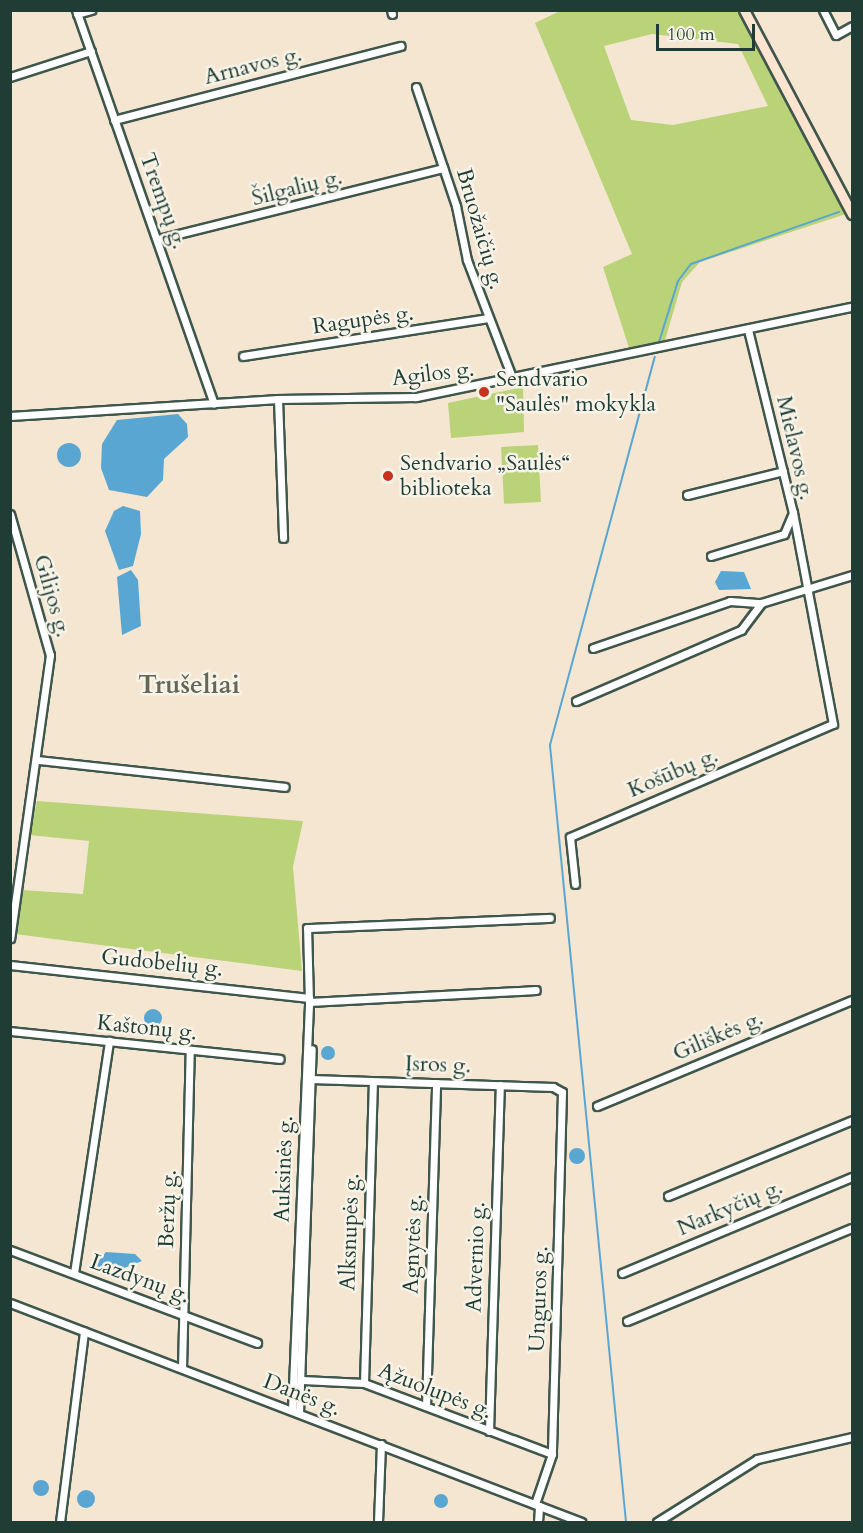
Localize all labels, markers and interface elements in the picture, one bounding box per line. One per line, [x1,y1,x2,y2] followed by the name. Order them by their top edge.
[659,12,758,50] scale bar
[667,22,715,47] text: 100 m
[201,41,305,91] street label: Arnavos g.
[133,149,193,253] street label: Trempų g.
[249,164,345,212] street label: Šilgalių g.
[450,165,510,293] street label: Bruožaičių g.
[311,300,415,340] street label: Ragupės g.
[390,356,476,392] street label: Agilos g.
[496,366,656,418] place label: Sendvario "Saulės" mokykla
[477,385,491,399] marker: Sendvario "Saulės" mokykla
[770,393,820,503] street label: Mielavos g.
[400,450,570,502] place label: Sendvario „Saulės“ biblioteka
[381,469,395,483] marker: Sendvario „Saulės“ biblioteka
[28,552,76,640] street label: Gilijos g.
[138,669,240,701] district label: Trušeliai
[624,742,722,804] street label: Košūbų g.
[100,943,224,983] street label: Gudobelių g.
[669,1005,767,1067] street label: Giliškės g.
[96,1010,198,1046] street label: Kaštonų g.
[405,1051,471,1079] street label: Įsros g.
[269,1115,299,1223] street label: Auksinės g.
[153,1169,183,1249] street label: Beržų g.
[335,1173,365,1291] street label: Alksnupės g.
[673,1174,787,1242] street label: Narkyčių g.
[398,1194,428,1294] street label: Agnytės g.
[461,1201,491,1313] street label: Advernio g.
[524,1246,554,1352] street label: Unguros g.
[86,1249,194,1309] street label: Lazdynų g.
[374,1357,496,1425] street label: Ąžuolupės g.
[259,1368,345,1422] street label: Danės g.

